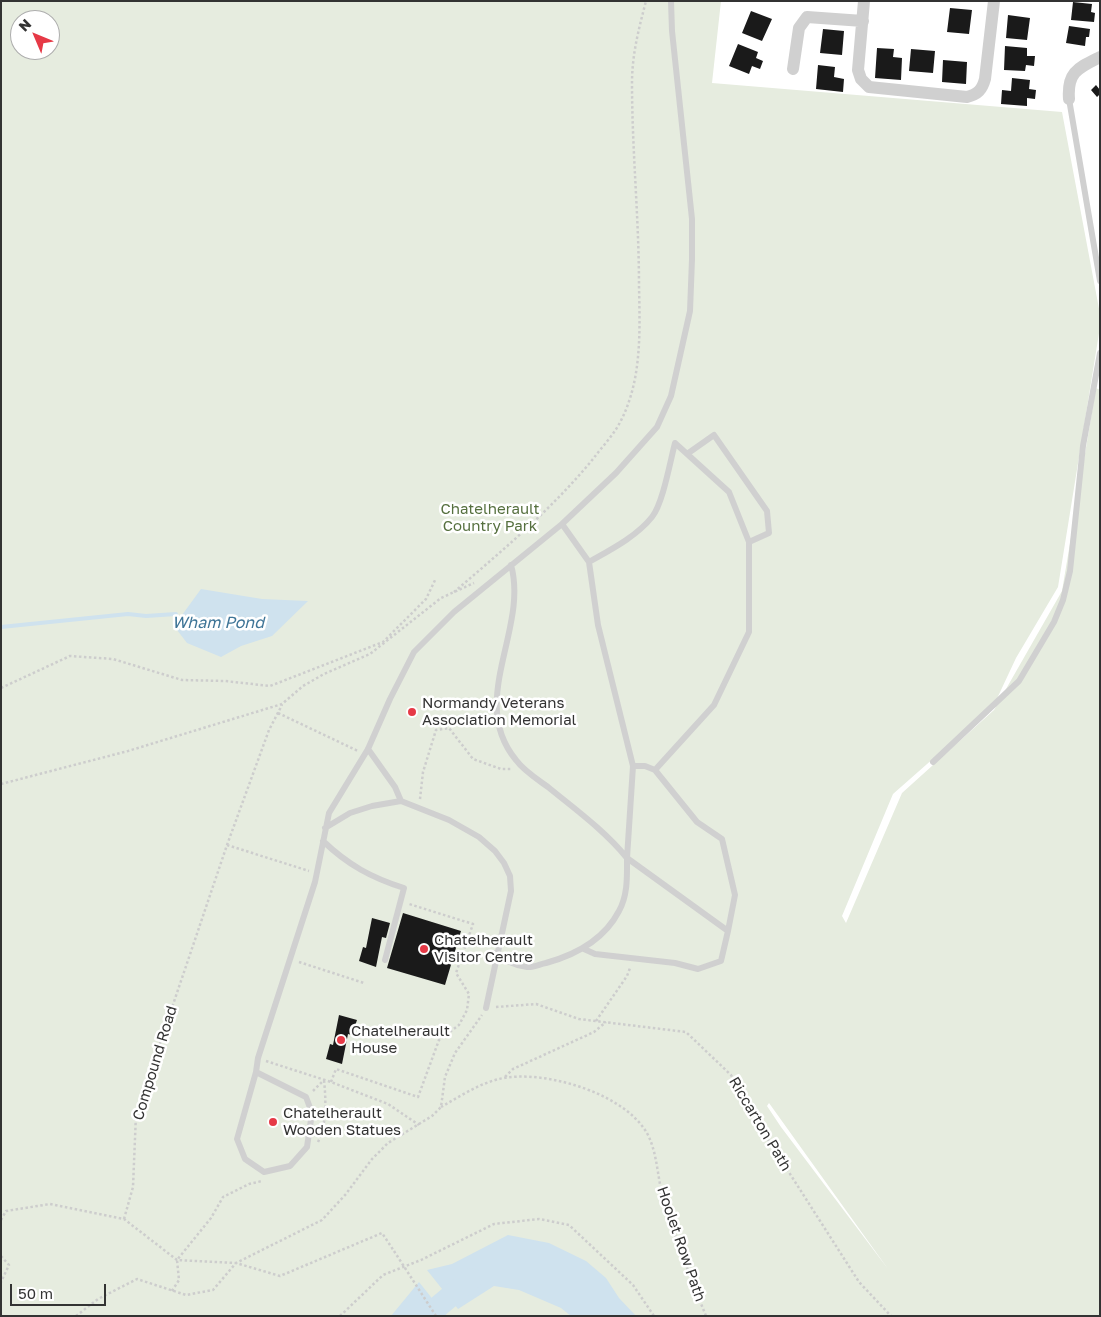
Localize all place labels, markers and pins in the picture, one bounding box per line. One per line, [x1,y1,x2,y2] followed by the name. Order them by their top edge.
[422,694,576,729] place label: Normandy Veterans Association Memorial
[406,706,418,718] marker: Normandy Veterans Association Memorial
[434,931,533,966] place label: Chatelherault Visitor Centre
[418,943,430,955] marker: Chatelherault Visitor Centre
[351,1022,450,1057] place label: Chatelherault House
[335,1034,347,1046] marker: Chatelherault House
[283,1104,401,1139] place label: Chatelherault Wooden Statues
[267,1116,279,1128] marker: Chatelherault Wooden Statues

